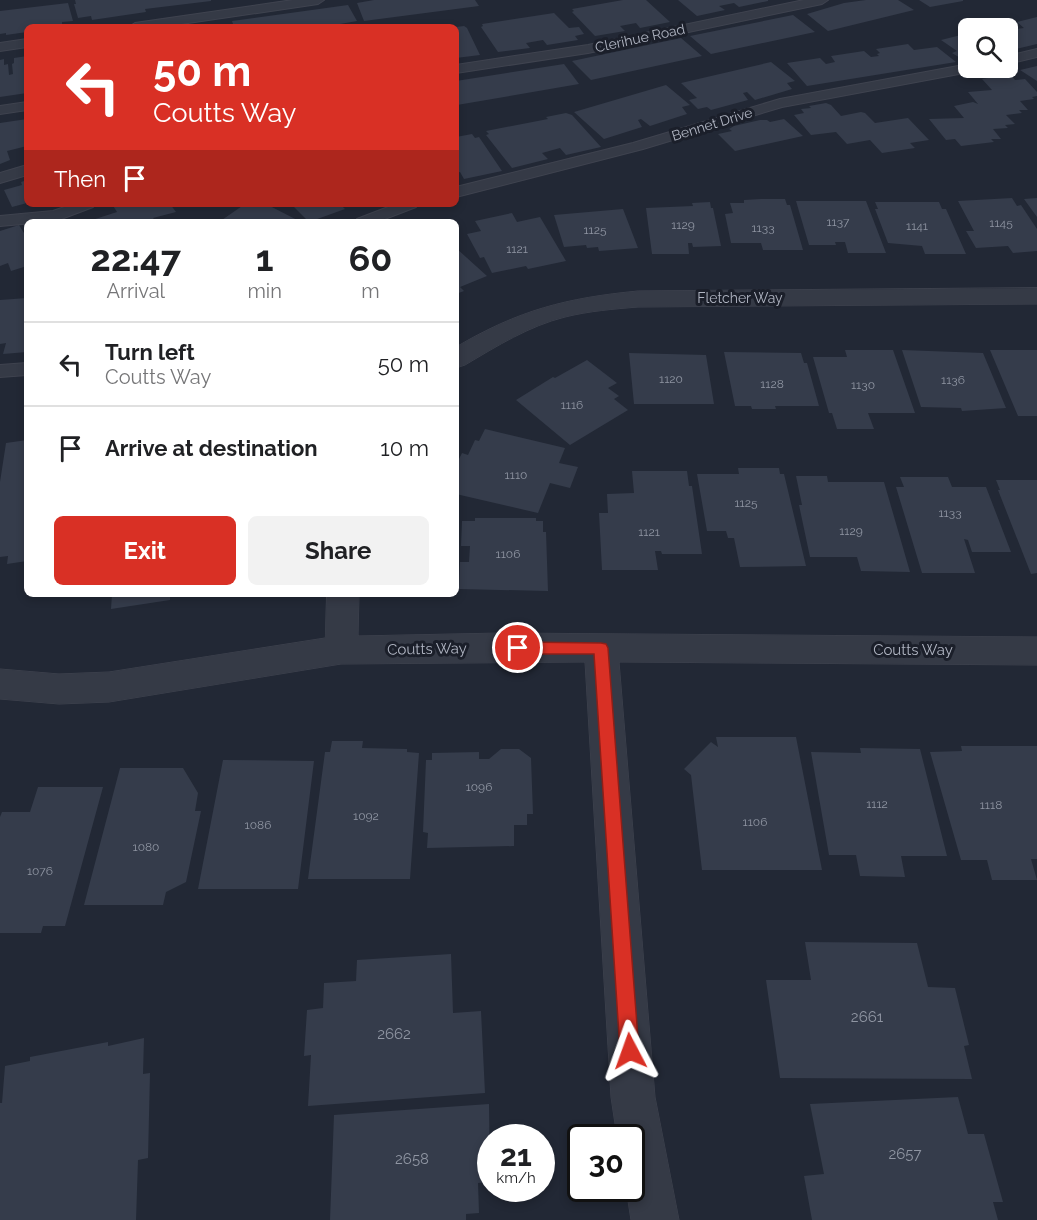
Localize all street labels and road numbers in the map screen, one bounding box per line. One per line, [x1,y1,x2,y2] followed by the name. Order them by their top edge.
[594,21,686,55] street label: Clerihue Road
[670,104,754,144] street label: Bennet Drive
[697,290,783,306] street label: Fletcher Way
[387,639,467,659] street label: Coutts Way
[873,641,953,659] street label: Coutts Way

